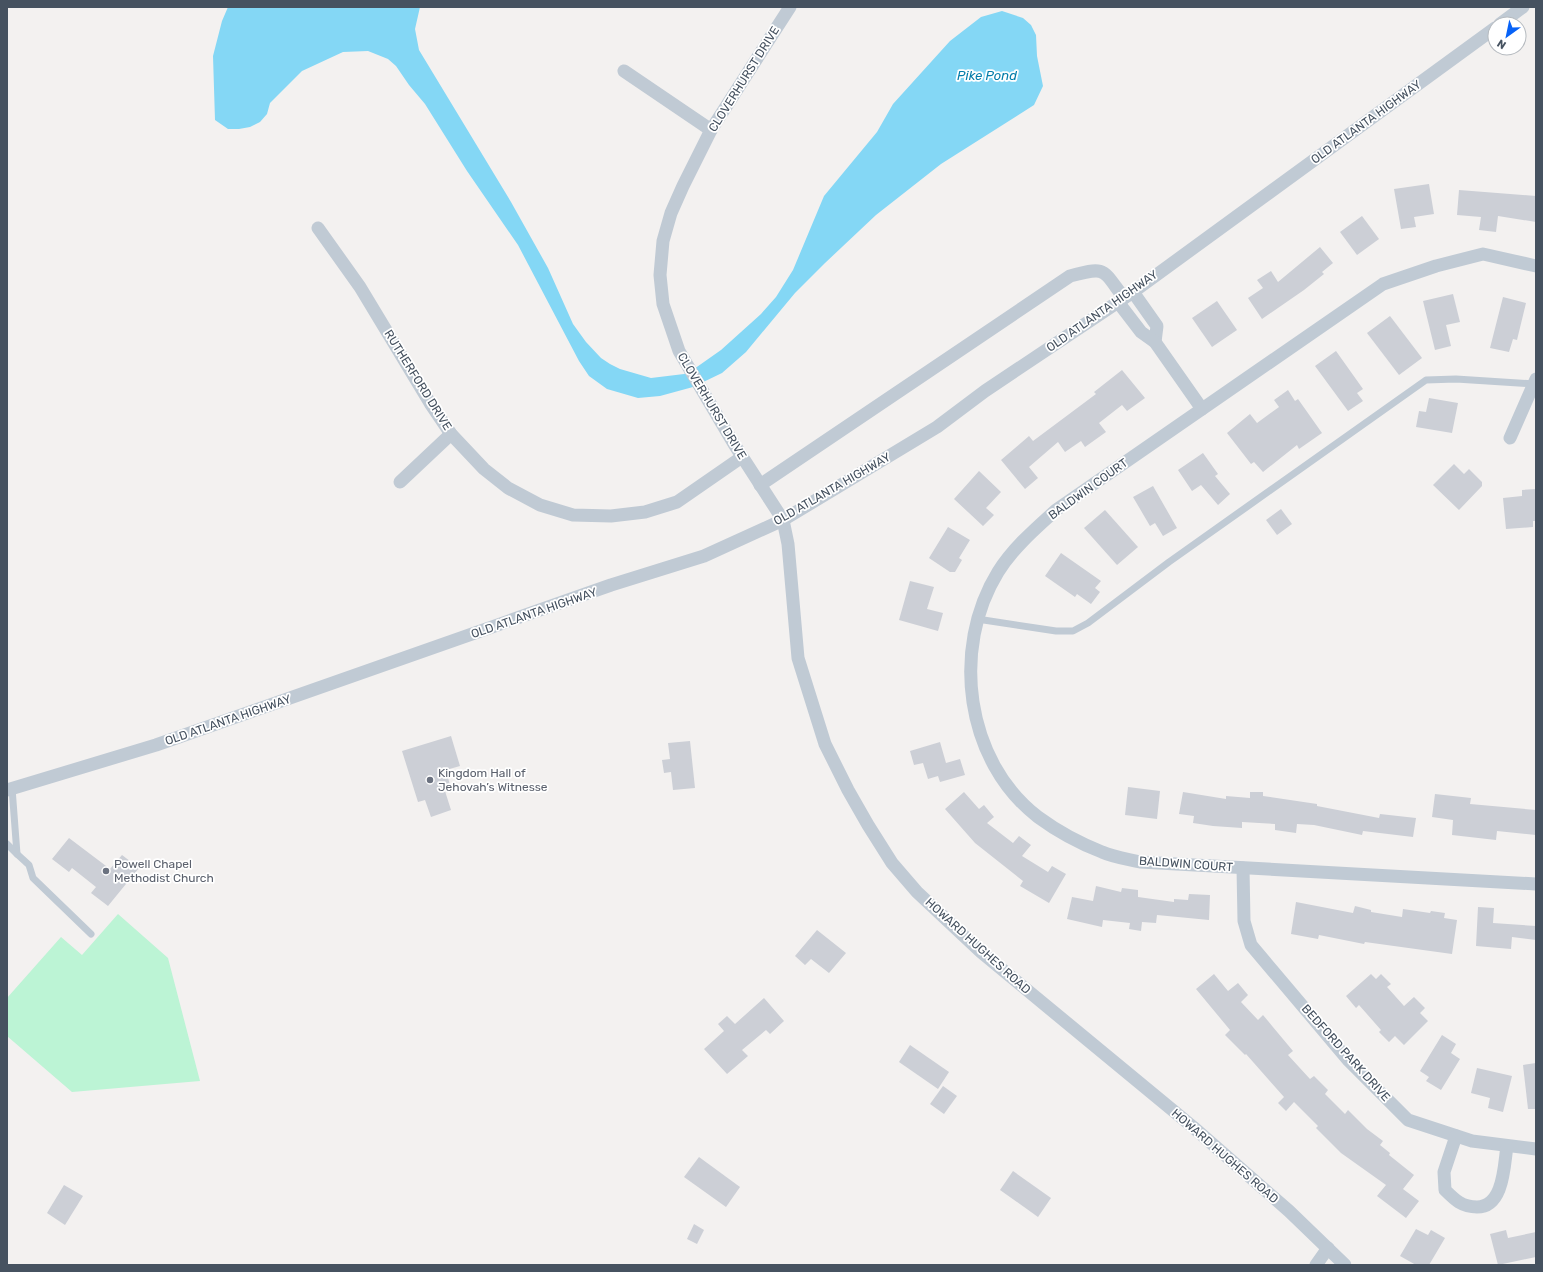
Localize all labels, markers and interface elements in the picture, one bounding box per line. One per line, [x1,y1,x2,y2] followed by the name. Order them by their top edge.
[1487,16,1527,56] north arrow
[706,24,782,134] street label: CLOVERHURST DRIVE
[1495,36,1509,52] text: N
[957,68,1017,83] water label: Pike Pond
[1308,77,1424,167] street label: OLD ATLANTA HIGHWAY
[1044,267,1160,355] street label: OLD ATLANTA HIGHWAY
[381,327,455,433] street label: RUTHERFORD DRIVE
[675,350,749,462] street label: CLOVERHURST DRIVE
[771,450,893,528] street label: OLD ATLANTA HIGHWAY
[1046,456,1130,522] street label: BALDWIN COURT
[469,585,599,641] street label: OLD ATLANTA HIGHWAY
[163,692,293,748] street label: OLD ATLANTA HIGHWAY
[438,766,548,794] place label: Kingdom Hall of Jehovah’s Witnesse
[425,775,435,785] marker: Kingdom Hall of Jehovah’s Witnesse
[1138,854,1234,874] street label: BALDWIN COURT
[114,857,214,885] place label: Powell Chapel Methodist Church
[101,866,111,876] marker: Powell Chapel Methodist Church
[923,895,1033,997] street label: HOWARD HUGHES ROAD
[1299,1002,1393,1104] street label: BEDFORD PARK DRIVE
[1169,1106,1281,1206] street label: HOWARD HUGHES ROAD

